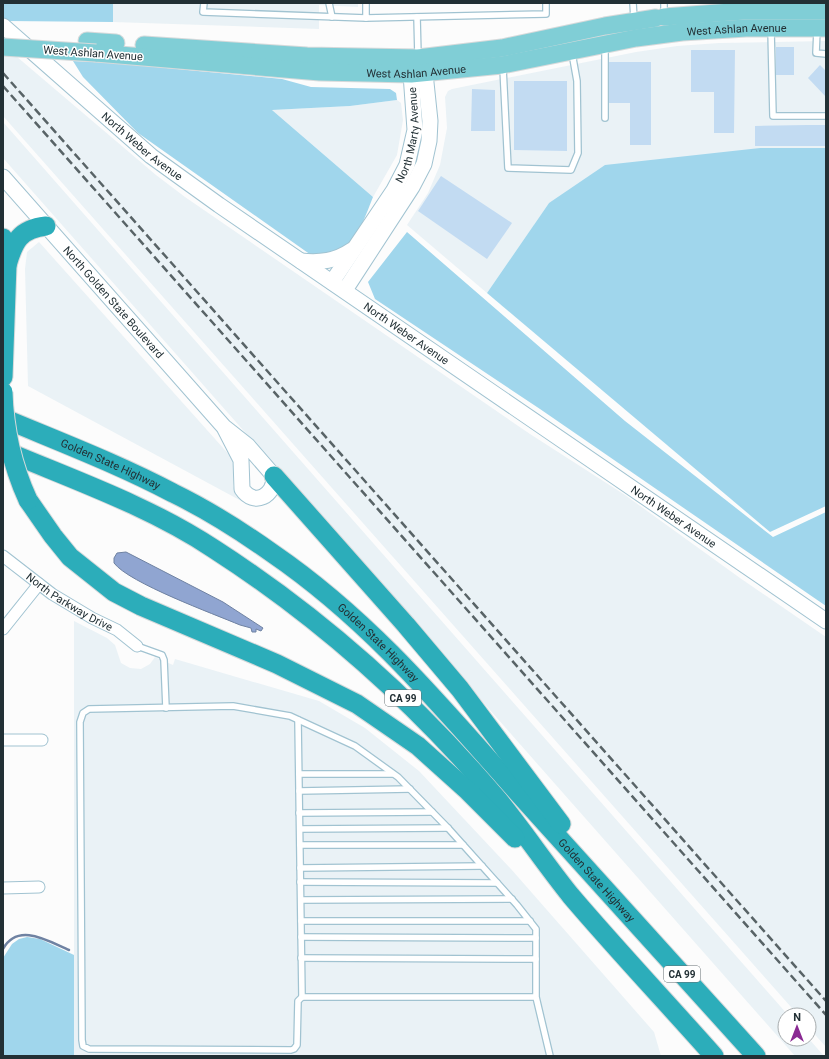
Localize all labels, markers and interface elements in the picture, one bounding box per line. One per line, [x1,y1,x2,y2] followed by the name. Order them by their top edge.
[686,22,787,39] street label: West Ashlan Avenue
[43,44,143,63] street label: West Ashlan Avenue
[366,63,467,81] street label: West Ashlan Avenue
[393,87,422,185] street label: North Marty Avenue
[99,110,185,184] street label: North Weber Avenue
[60,244,166,361] street label: North Golden State Boulevard
[361,300,451,368] street label: North Weber Avenue
[59,437,163,493] street label: Golden State Highway
[628,483,719,551] street label: North Weber Avenue
[23,570,115,634] street label: North Parkway Drive
[335,601,422,686] street label: Golden State Highway
[385,690,421,706] road number: CA 99
[555,836,638,926] street label: Golden State Highway
[664,966,700,982] road number: CA 99
[777,1007,817,1047] north arrow
[793,1011,801,1024] text: N

